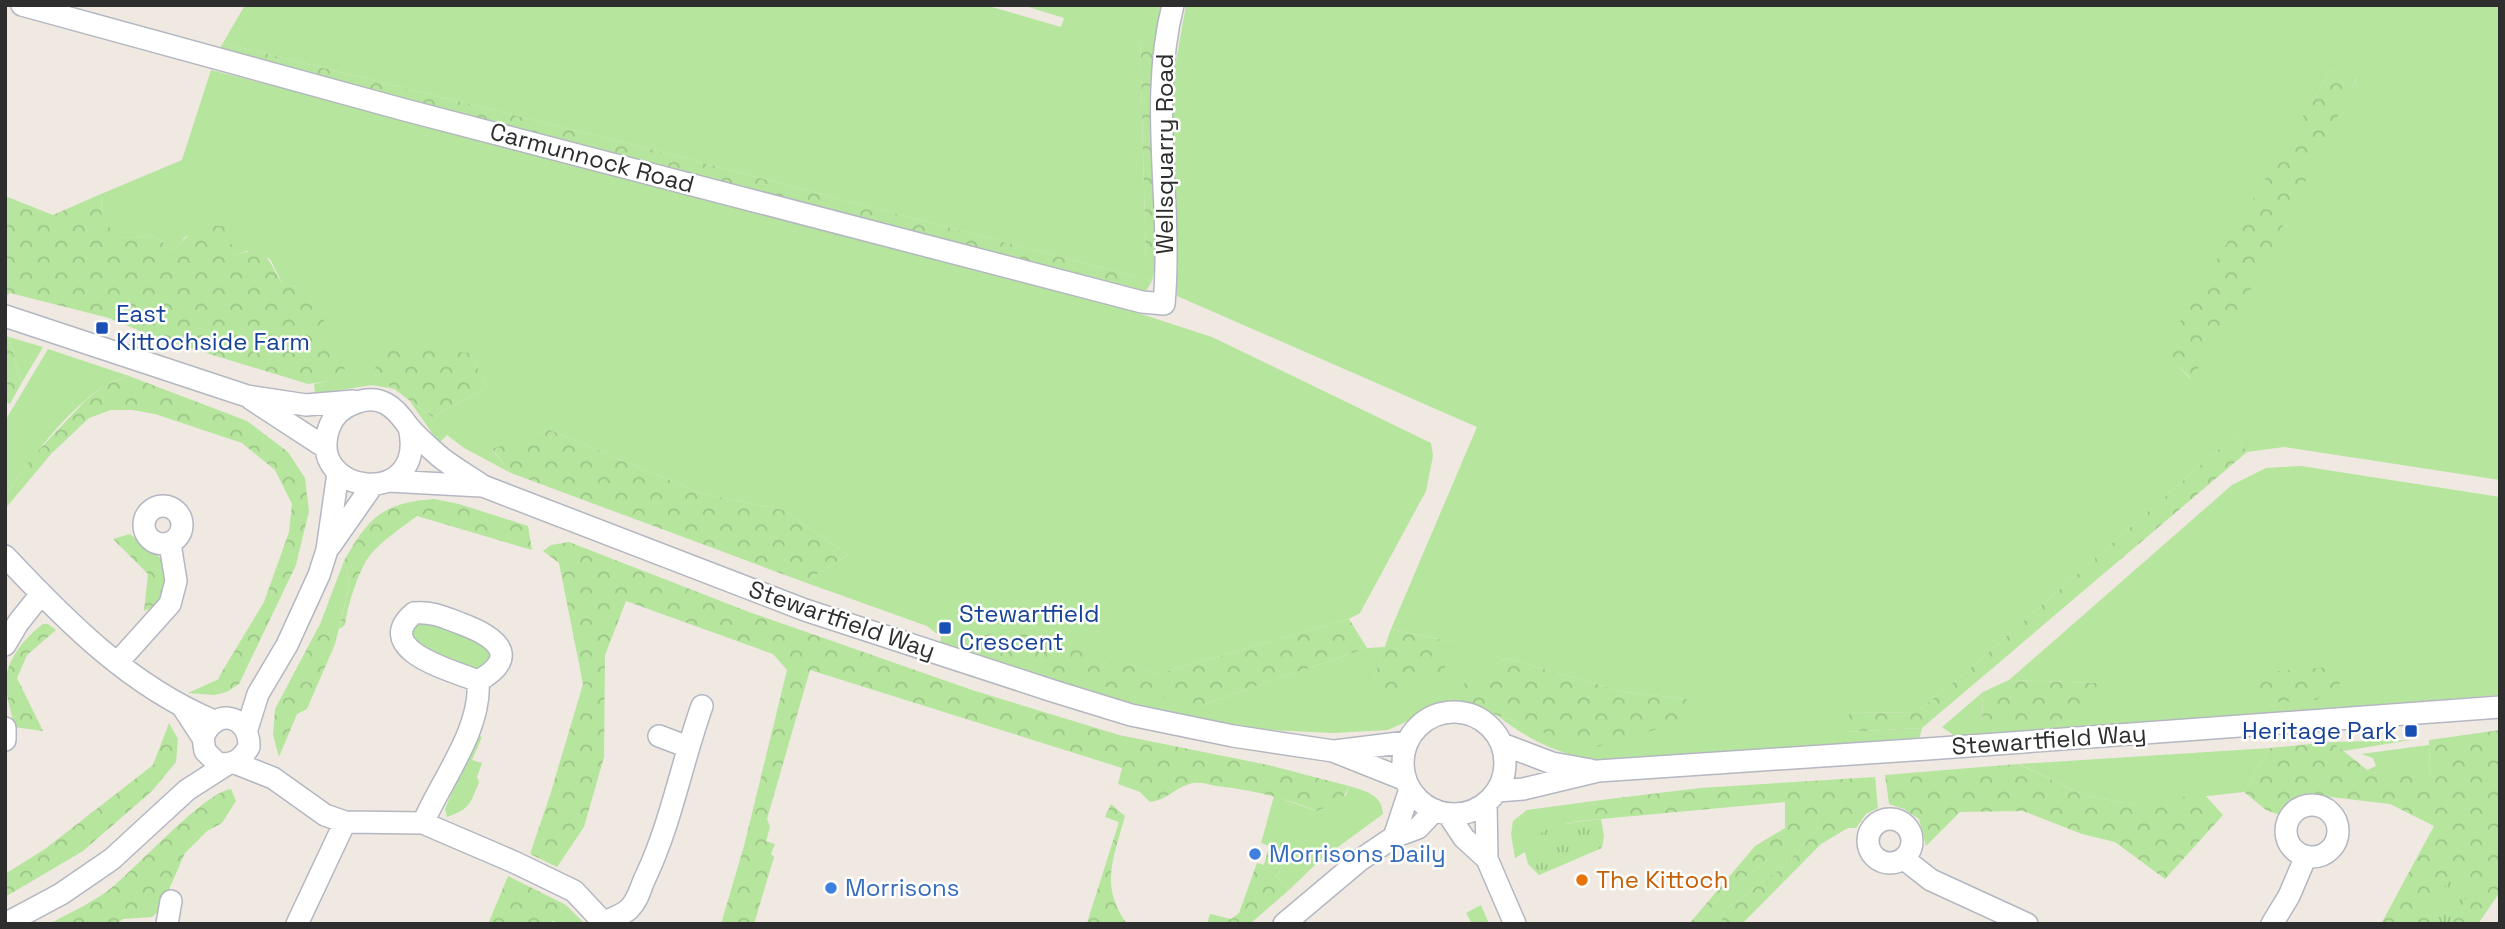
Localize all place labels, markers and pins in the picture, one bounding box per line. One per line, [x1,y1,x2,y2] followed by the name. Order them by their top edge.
[116,298,310,357] place label: East Kittochside Farm
[94,320,110,336] marker: East Kittochside Farm
[959,598,1099,657] place label: Stewartfield Crescent
[937,620,953,636] marker: Stewartfield Crescent
[2242,715,2397,746] place label: Heritage Park
[2403,723,2419,739] marker: Heritage Park
[1269,838,1446,869] place label: Morrisons Daily
[1247,846,1263,862] marker: Morrisons Daily
[1596,864,1728,895] place label: The Kittoch
[845,872,959,903] place label: Morrisons
[1574,872,1590,888] marker: The Kittoch
[823,880,839,896] marker: Morrisons

